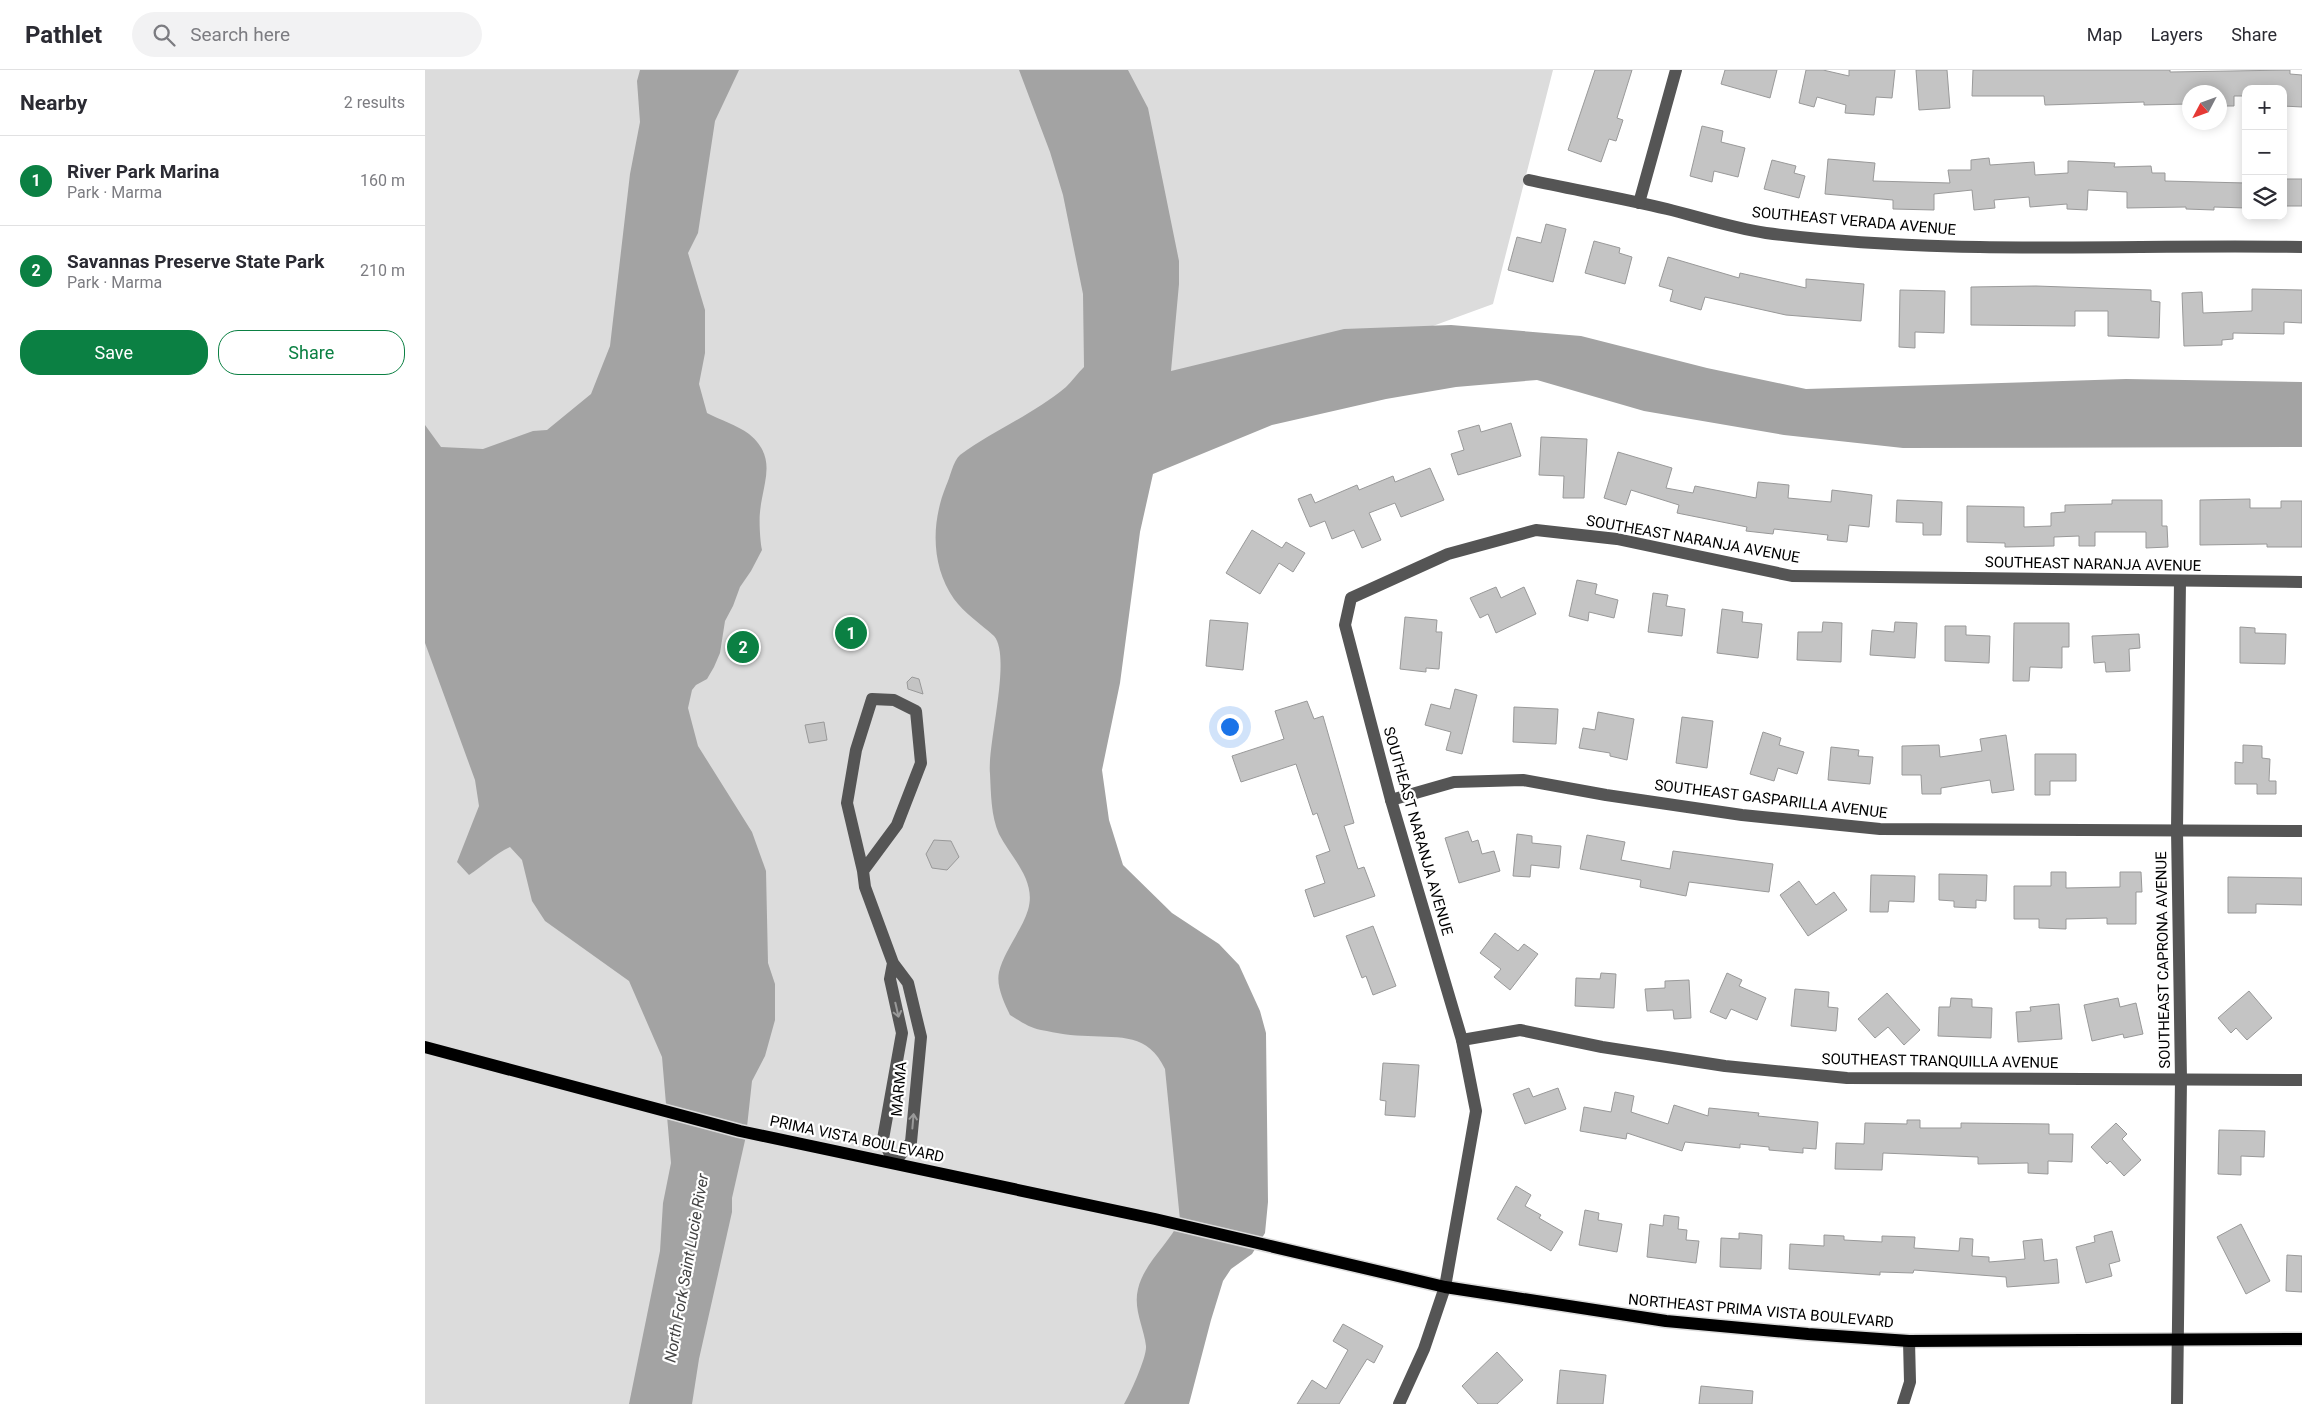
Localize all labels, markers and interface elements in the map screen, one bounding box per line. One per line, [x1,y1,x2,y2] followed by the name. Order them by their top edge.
[132,12,482,57] search box
[25,21,102,49] text: Pathlet
[150,21,178,49] icon: search
[190,23,290,46] text: Search here
[2087,24,2122,45] text: Map
[2150,24,2203,45] text: Layers
[2231,24,2277,45] text: Share
[2182,85,2227,130] north arrow
[2242,85,2287,220] map controls
[2242,85,2287,130] button: +
[20,91,87,115] text: Nearby
[344,93,405,112] text: 2 results
[2242,130,2287,175] button: −
[67,160,219,183] text: River Park Marina
[31,171,41,190] text: 1
[360,171,405,190] text: 160 m
[2242,175,2287,220] button: layers
[67,183,162,202] text: Park · Marma
[1751,203,1957,239] street label: SOUTHEAST VERADA AVENUE
[67,250,324,273] text: Savannas Preserve State Park
[31,261,41,280] text: 2
[360,261,405,280] text: 210 m
[67,273,162,292] text: Park · Marma
[20,330,208,375] button: Save
[218,330,405,375] button: Share
[1585,511,1802,567] street label: SOUTHEAST NARANJA AVENUE
[1985,553,2202,575] street label: SOUTHEAST NARANJA AVENUE
[835,614,867,652] pin: 1
[727,628,759,666] pin: 2
[1217,714,1243,740] your location
[1380,725,1457,938] street label: SOUTHEAST NARANJA AVENUE
[1653,776,1889,822] street label: SOUTHEAST GASPARILLA AVENUE
[2152,851,2174,1069] street label: SOUTHEAST CAPRONA AVENUE
[893,1002,902,1018] one-way arrow
[1822,1050,2059,1072] street label: SOUTHEAST TRANQUILLA AVENUE
[888,1060,910,1117] street label: MARMA
[768,1112,946,1166] street label: PRIMA VISTA BOULEVARD
[908,1113,918,1129] one-way arrow
[661,1172,713,1364] water label: North Fork Saint Lucie River
[1627,1290,1895,1332] street label: NORTHEAST PRIMA VISTA BOULEVARD

